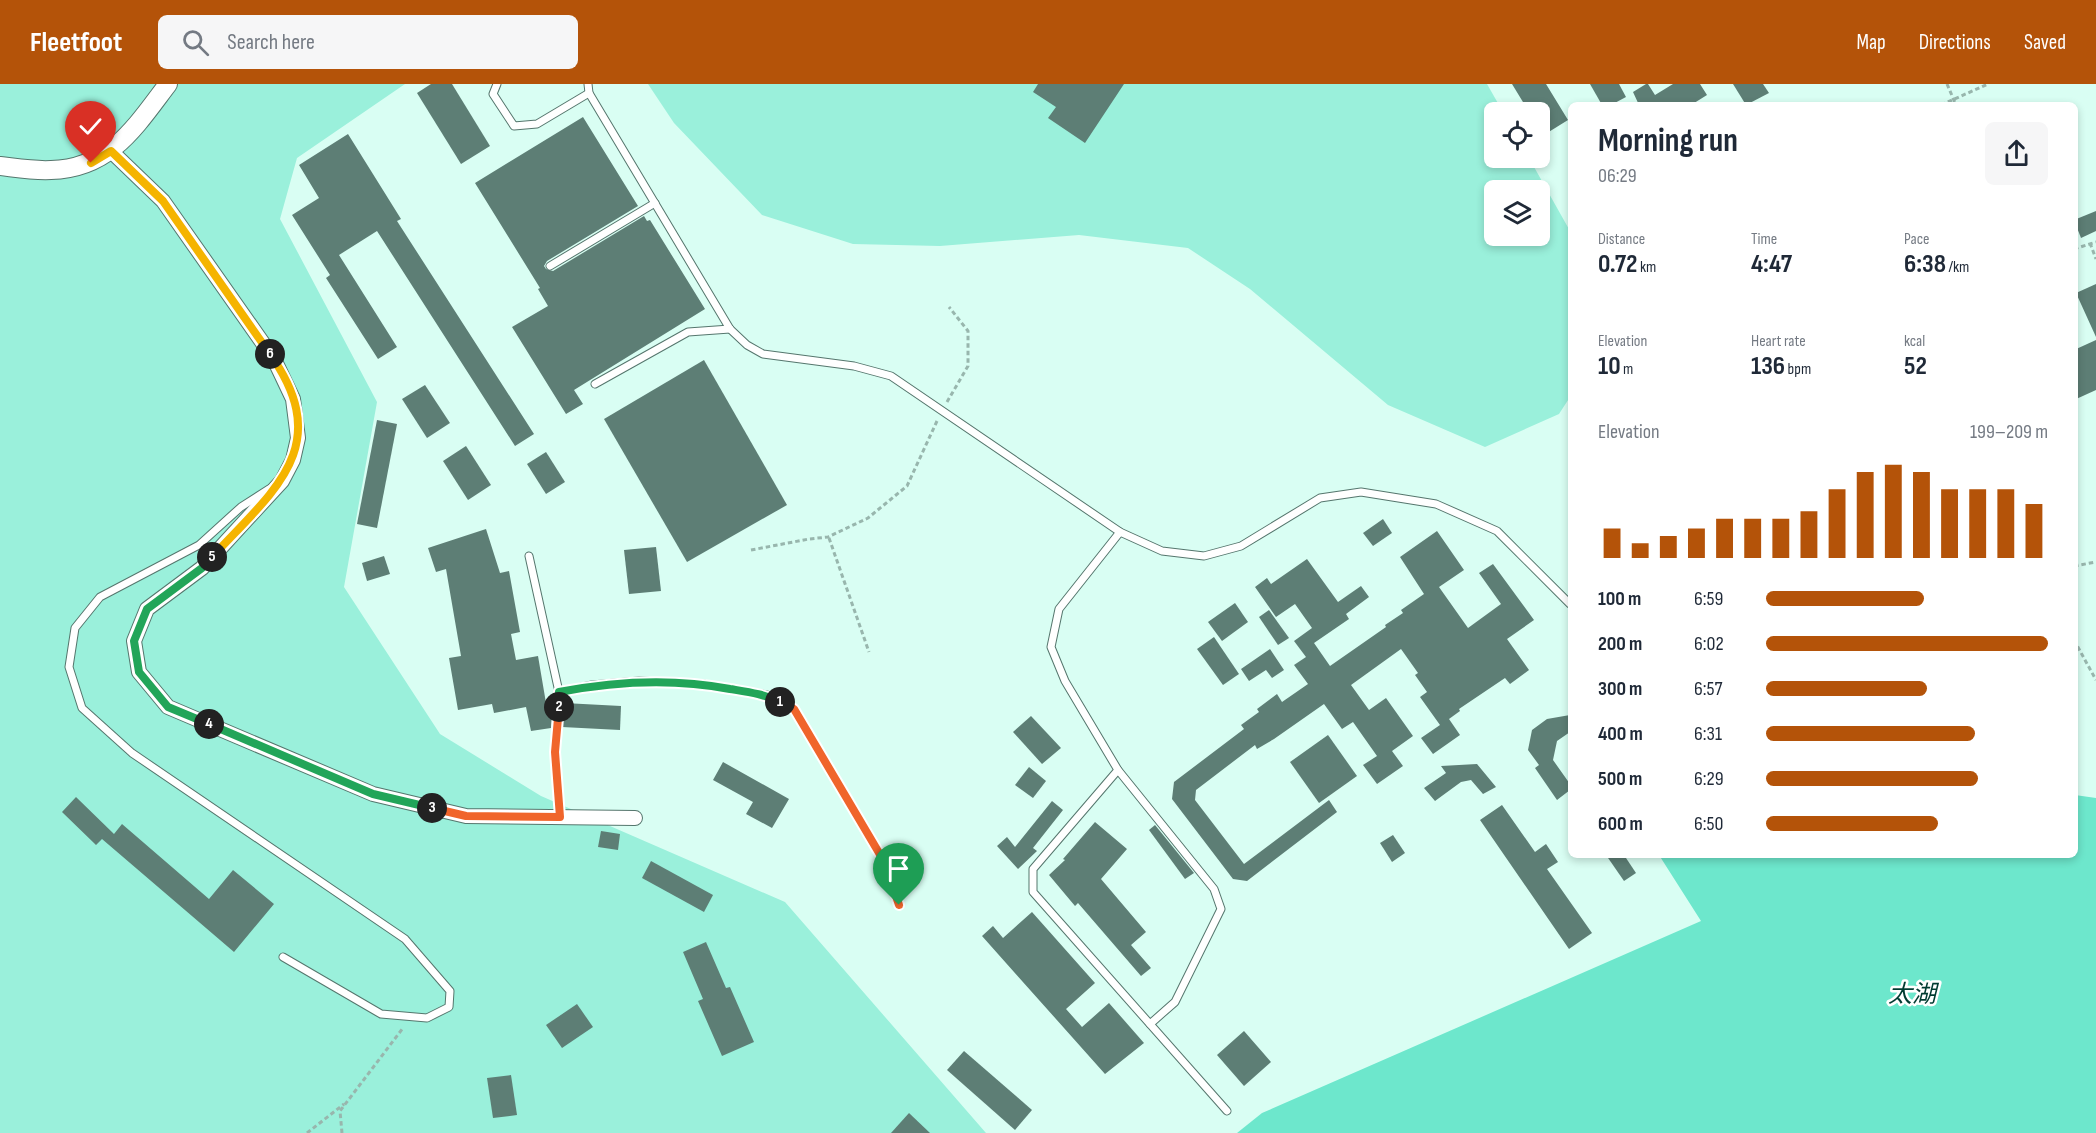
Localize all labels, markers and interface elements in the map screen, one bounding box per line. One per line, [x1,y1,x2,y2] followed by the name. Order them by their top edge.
[158,15,578,69] search box
[30,26,122,59] text: Fleetfoot
[179,26,212,59] icon: search
[227,29,315,56] text: Search here
[1856,30,1886,55] text: Map
[1919,30,1991,55] text: Directions
[2024,30,2066,55] text: Saved
[65,101,116,163] pin
[1484,102,1550,246] map controls
[1484,102,1550,168] button: locate
[74,110,107,143] icon: check
[1598,121,1738,161] text: Morning run
[1985,122,2048,185] button: share
[1598,164,1637,188] text: 06:29
[1484,180,1550,246] button: layers
[1598,230,1645,249] text: Distance
[1751,230,1777,249] text: Time
[1904,230,1929,249] text: Pace
[1598,249,1637,280] text: 0.72
[1751,249,1792,280] text: 4:47
[1904,249,1946,280] text: 6:38
[1637,258,1656,277] text: km
[1946,258,1969,277] text: /km
[1598,332,1647,351] text: Elevation
[1751,332,1806,351] text: Heart rate
[1904,332,1925,351] text: kcal
[255,339,285,369] pin: 6
[266,344,274,363] text: 6
[1598,351,1621,382] text: 10
[1751,351,1785,382] text: 136
[1904,351,1927,382] text: 52
[1621,360,1633,379] text: m
[1785,360,1811,379] text: bpm
[1598,420,1660,444] text: Elevation
[1970,420,2048,444] text: 199–209 m
[197,542,227,572] pin: 5
[208,547,216,566] text: 5
[1598,587,1641,611] text: 100 m
[1694,587,1723,611] text: 6:59
[1598,632,1642,656] text: 200 m
[1694,632,1724,656] text: 6:02
[1598,677,1642,701] text: 300 m
[1694,677,1722,701] text: 6:57
[765,687,795,717] pin: 1
[544,692,574,722] pin: 2
[777,692,783,711] text: 1
[555,697,563,716] text: 2
[194,709,224,739] pin: 4
[205,714,213,733] text: 4
[1598,722,1643,746] text: 400 m
[1694,722,1722,746] text: 6:31
[1598,767,1642,791] text: 500 m
[1694,767,1724,791] text: 6:29
[417,793,447,823] pin: 3
[428,798,436,817] text: 3
[1598,812,1643,836] text: 600 m
[1694,812,1723,836] text: 6:50
[873,843,924,905] pin
[882,852,915,885] icon: arrive
[1888,980,1940,1009] water label: 太湖

